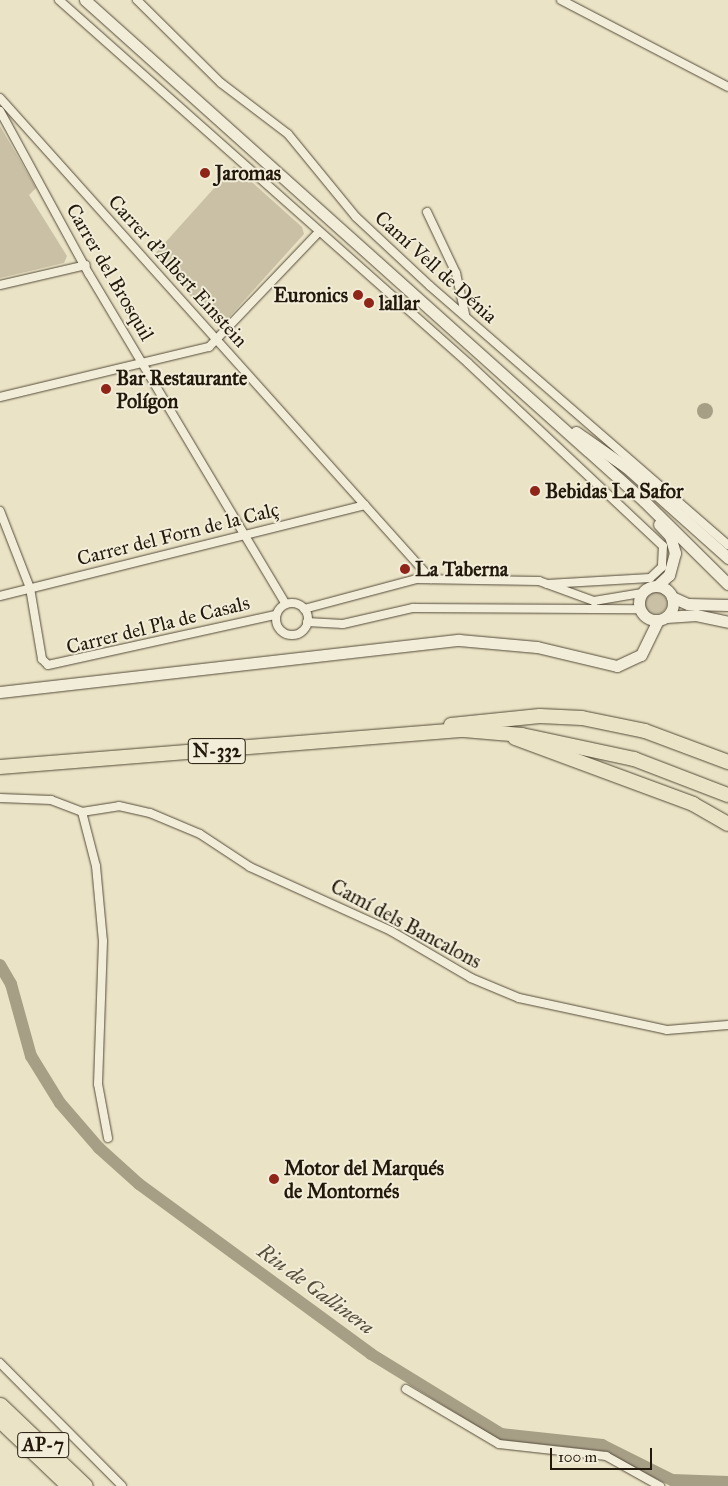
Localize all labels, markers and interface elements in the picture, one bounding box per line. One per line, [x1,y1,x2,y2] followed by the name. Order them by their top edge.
[215,161,281,185] place label: Jaromas
[199,167,211,179] marker: Jaromas
[103,190,253,352] street label: Carrer d'Albert Einstein
[61,199,159,345] street label: Carrer del Brosquil
[370,206,502,328] street label: Camí Vell de Dénia
[273,283,348,307] place label: Euronics
[352,289,364,301] marker: Euronics
[379,291,420,315] place label: lallar
[363,297,375,309] marker: lallar
[116,366,247,413] place label: Bar Restaurante Polígon
[100,383,112,395] marker: Bar Restaurante Polígon
[545,479,683,503] place label: Bebidas La Safor
[529,485,541,497] marker: Bebidas La Safor
[75,497,281,571] street label: Carrer del Forn de la Calç
[415,557,508,581] place label: La Taberna
[399,563,411,575] marker: La Taberna
[64,591,252,659] street label: Carrer del Pla de Casals
[187,734,247,768] road number: N-332
[327,874,485,974] street label: Camí dels Bancalons
[284,1156,444,1203] place label: Motor del Marqués de Montornés
[268,1173,280,1185] marker: Motor del Marqués de Montornés
[253,1238,379,1340] water label: Riu de Gallinera
[17,1428,69,1462] road number: AP-7
[553,1438,656,1470] scale bar
[558,1448,597,1466] text: 100 m

